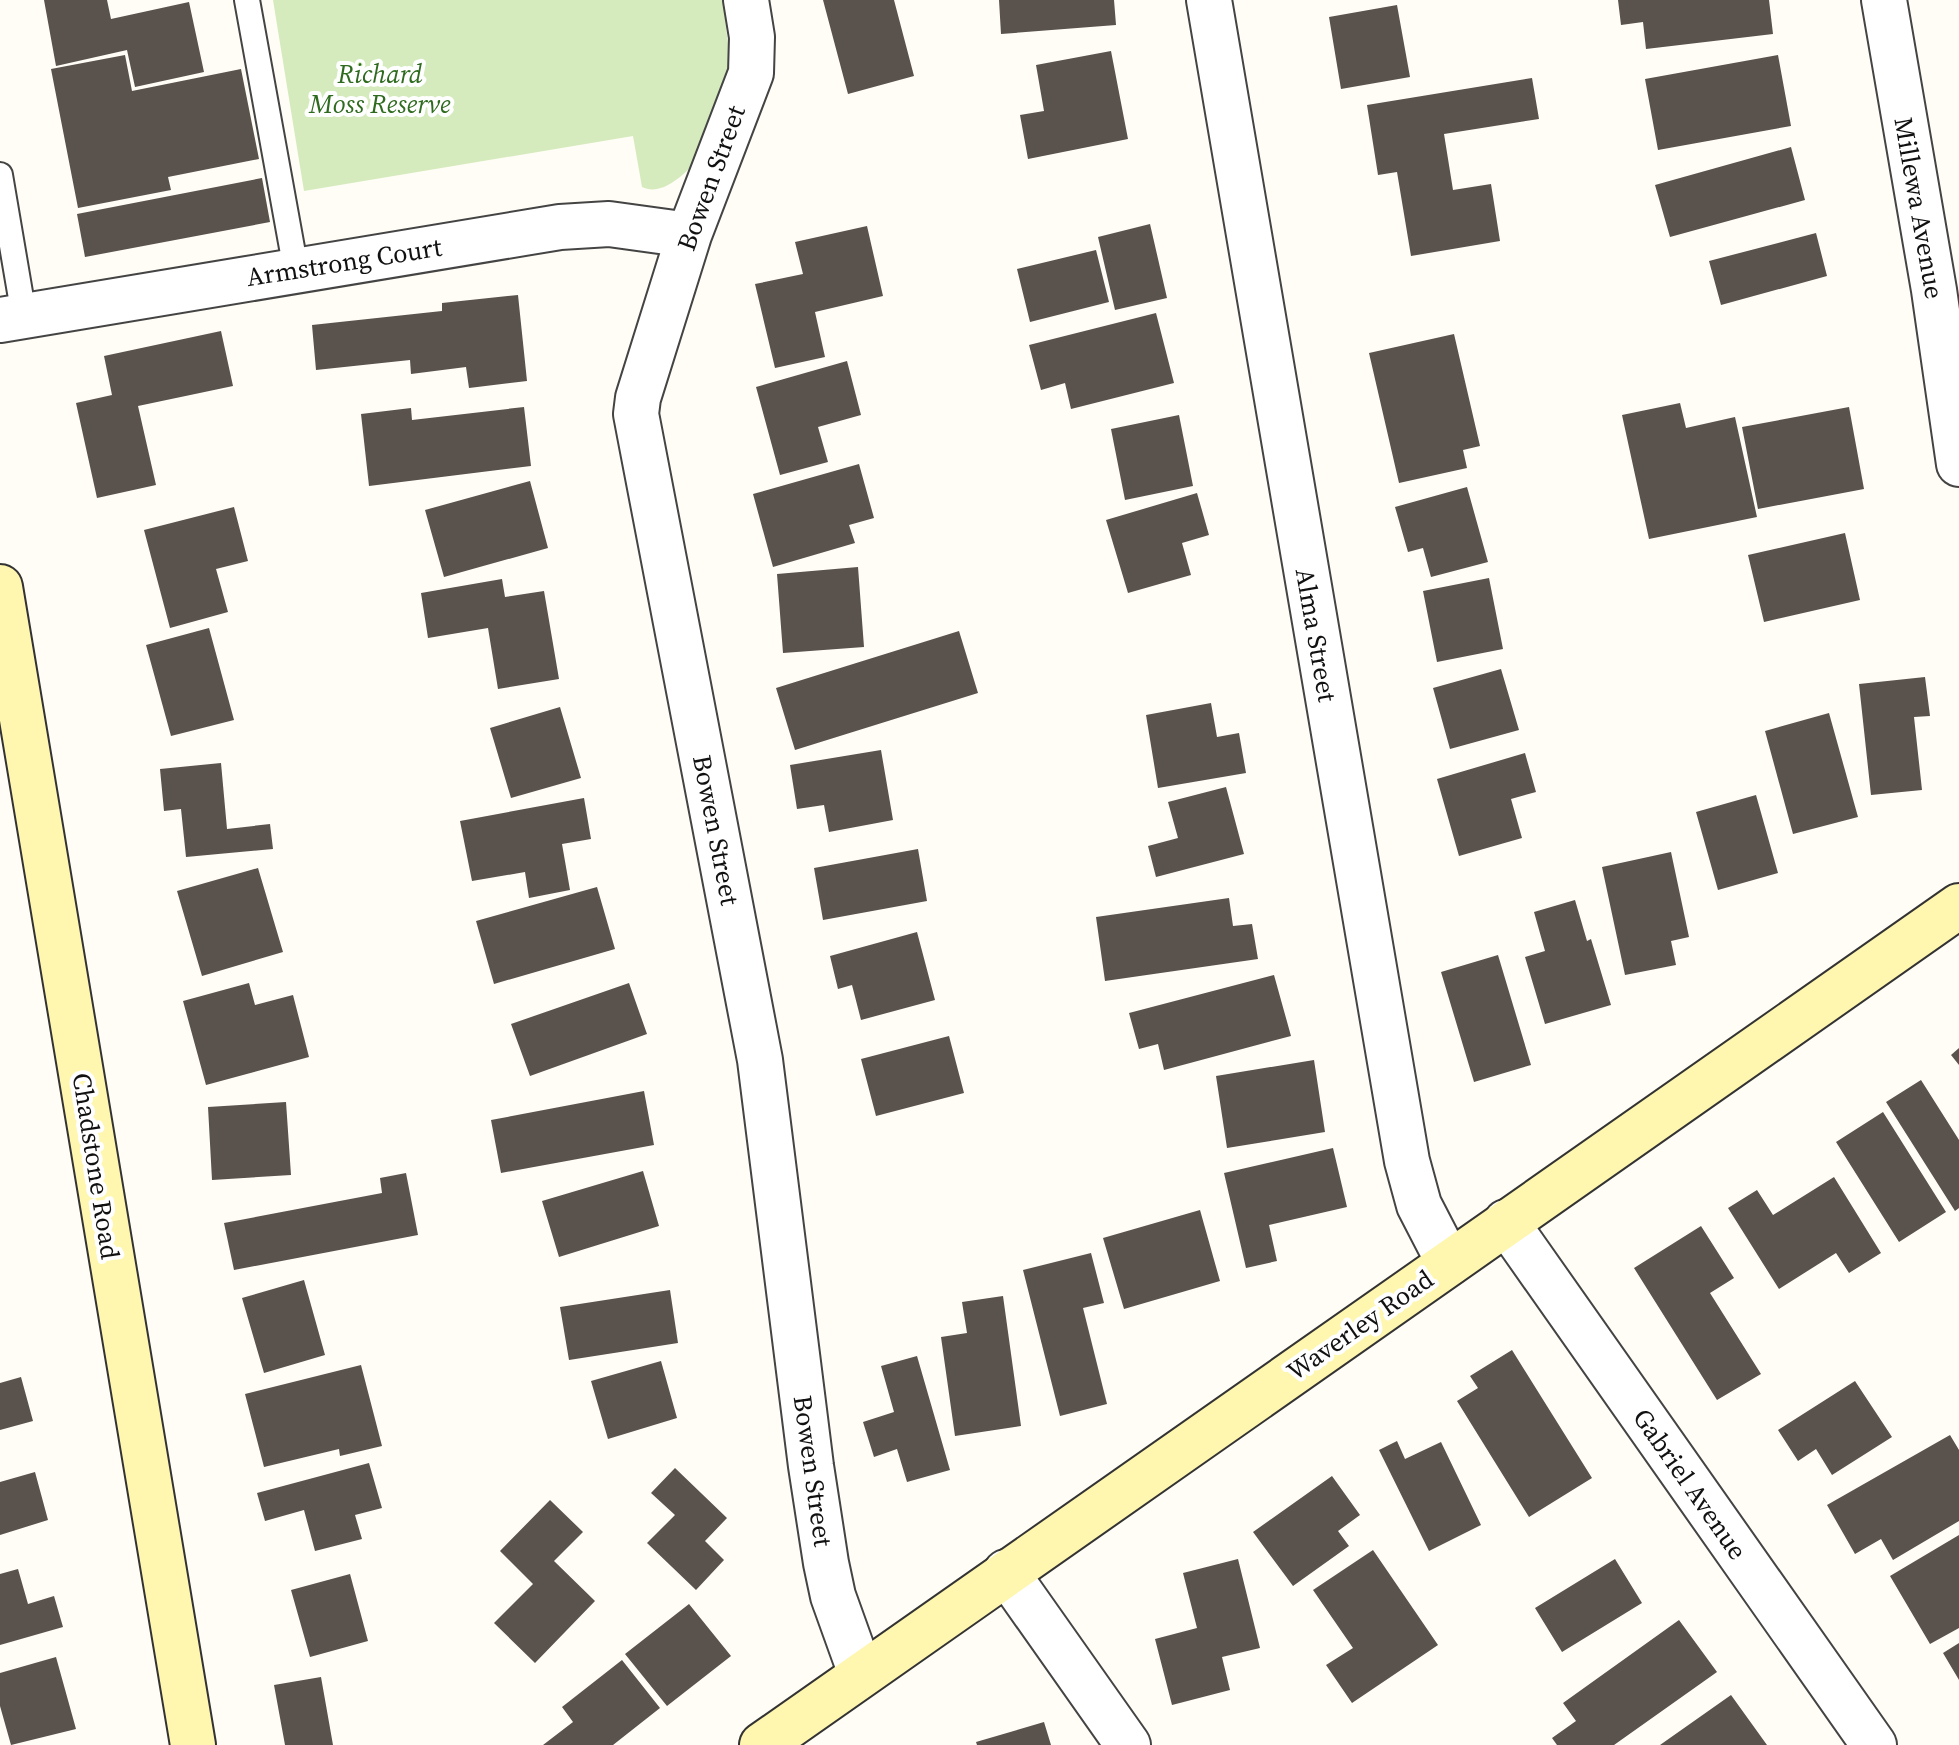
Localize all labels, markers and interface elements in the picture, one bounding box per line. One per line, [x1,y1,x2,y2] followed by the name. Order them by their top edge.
[308,56,451,122] park label: Richard Moss Reserve
[668,100,754,256] street label: Bowen Street
[1885,114,1953,302] street label: Millewa Avenue
[244,229,445,295] street label: Armstrong Court
[1287,565,1346,705] street label: Alma Street
[684,752,748,909] street label: Bowen Street
[64,1070,129,1262] street label: Chadstone Road
[1279,1261,1441,1389] street label: Waverley Road
[785,1393,841,1549] street label: Bowen Street
[1625,1401,1755,1567] street label: Gabriel Avenue

